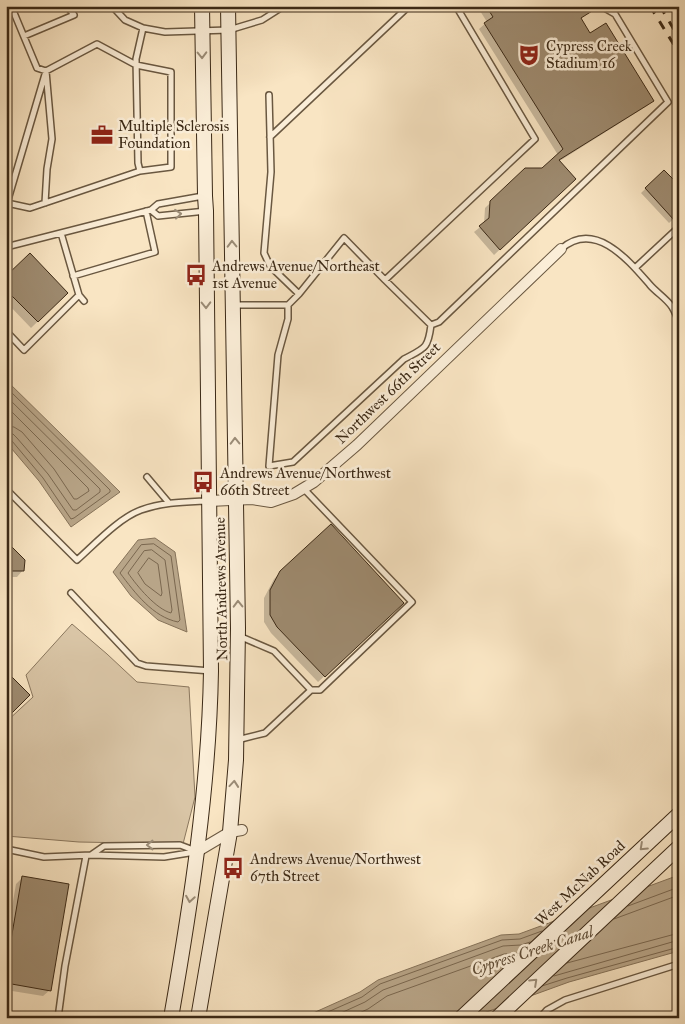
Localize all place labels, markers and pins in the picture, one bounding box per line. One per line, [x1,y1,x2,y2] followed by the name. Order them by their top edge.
[546,37,632,72] place label: Cypress Creek Stadium 16
[516,42,542,68] theatre icon: Cypress Creek Stadium 16
[118,117,229,152] place label: Multiple Sclerosis Foundation
[89,122,115,148] office icon: Multiple Sclerosis Foundation
[211,257,380,292] place label: Andrews Avenue/Northeast 1st Avenue
[183,262,209,288] bus stop icon: Andrews Avenue/Northeast 1st Avenue
[219,464,392,499] place label: Andrews Avenue/Northwest 66th Street
[190,469,216,495] bus stop icon: Andrews Avenue/Northwest 66th Street
[249,850,422,885] place label: Andrews Avenue/Northwest 67th Street
[220,855,246,881] bus stop icon: Andrews Avenue/Northwest 67th Street

